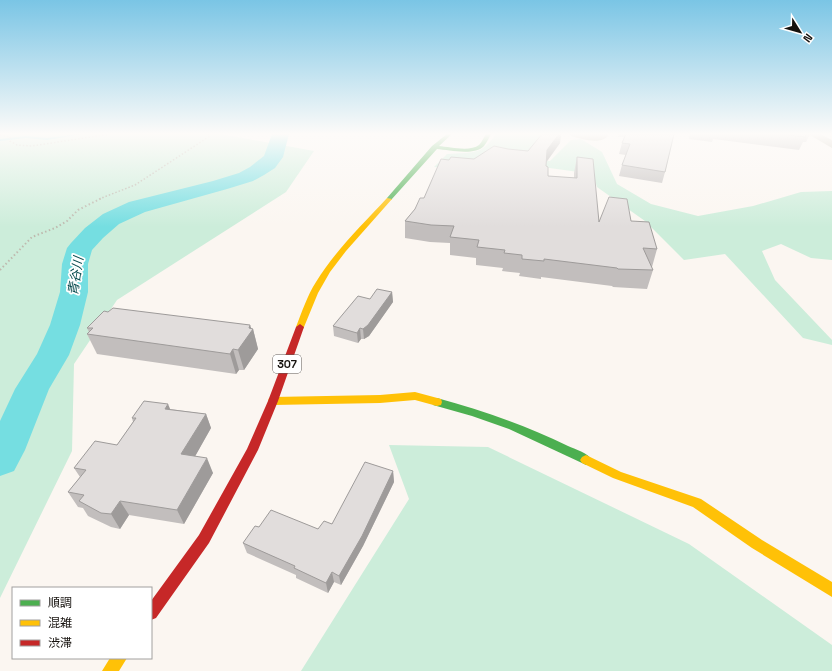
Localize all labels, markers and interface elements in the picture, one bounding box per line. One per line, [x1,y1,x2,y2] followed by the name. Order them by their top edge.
[780,12,820,52] north arrow
[800,31,816,45] text: N
[64,254,87,297] water label: 青谷川
[273,355,301,373] road number: 307
[12,587,152,659] legend
[48,595,72,611] text: 順調
[48,615,72,631] text: 混雑
[48,635,72,651] text: 渋滞

